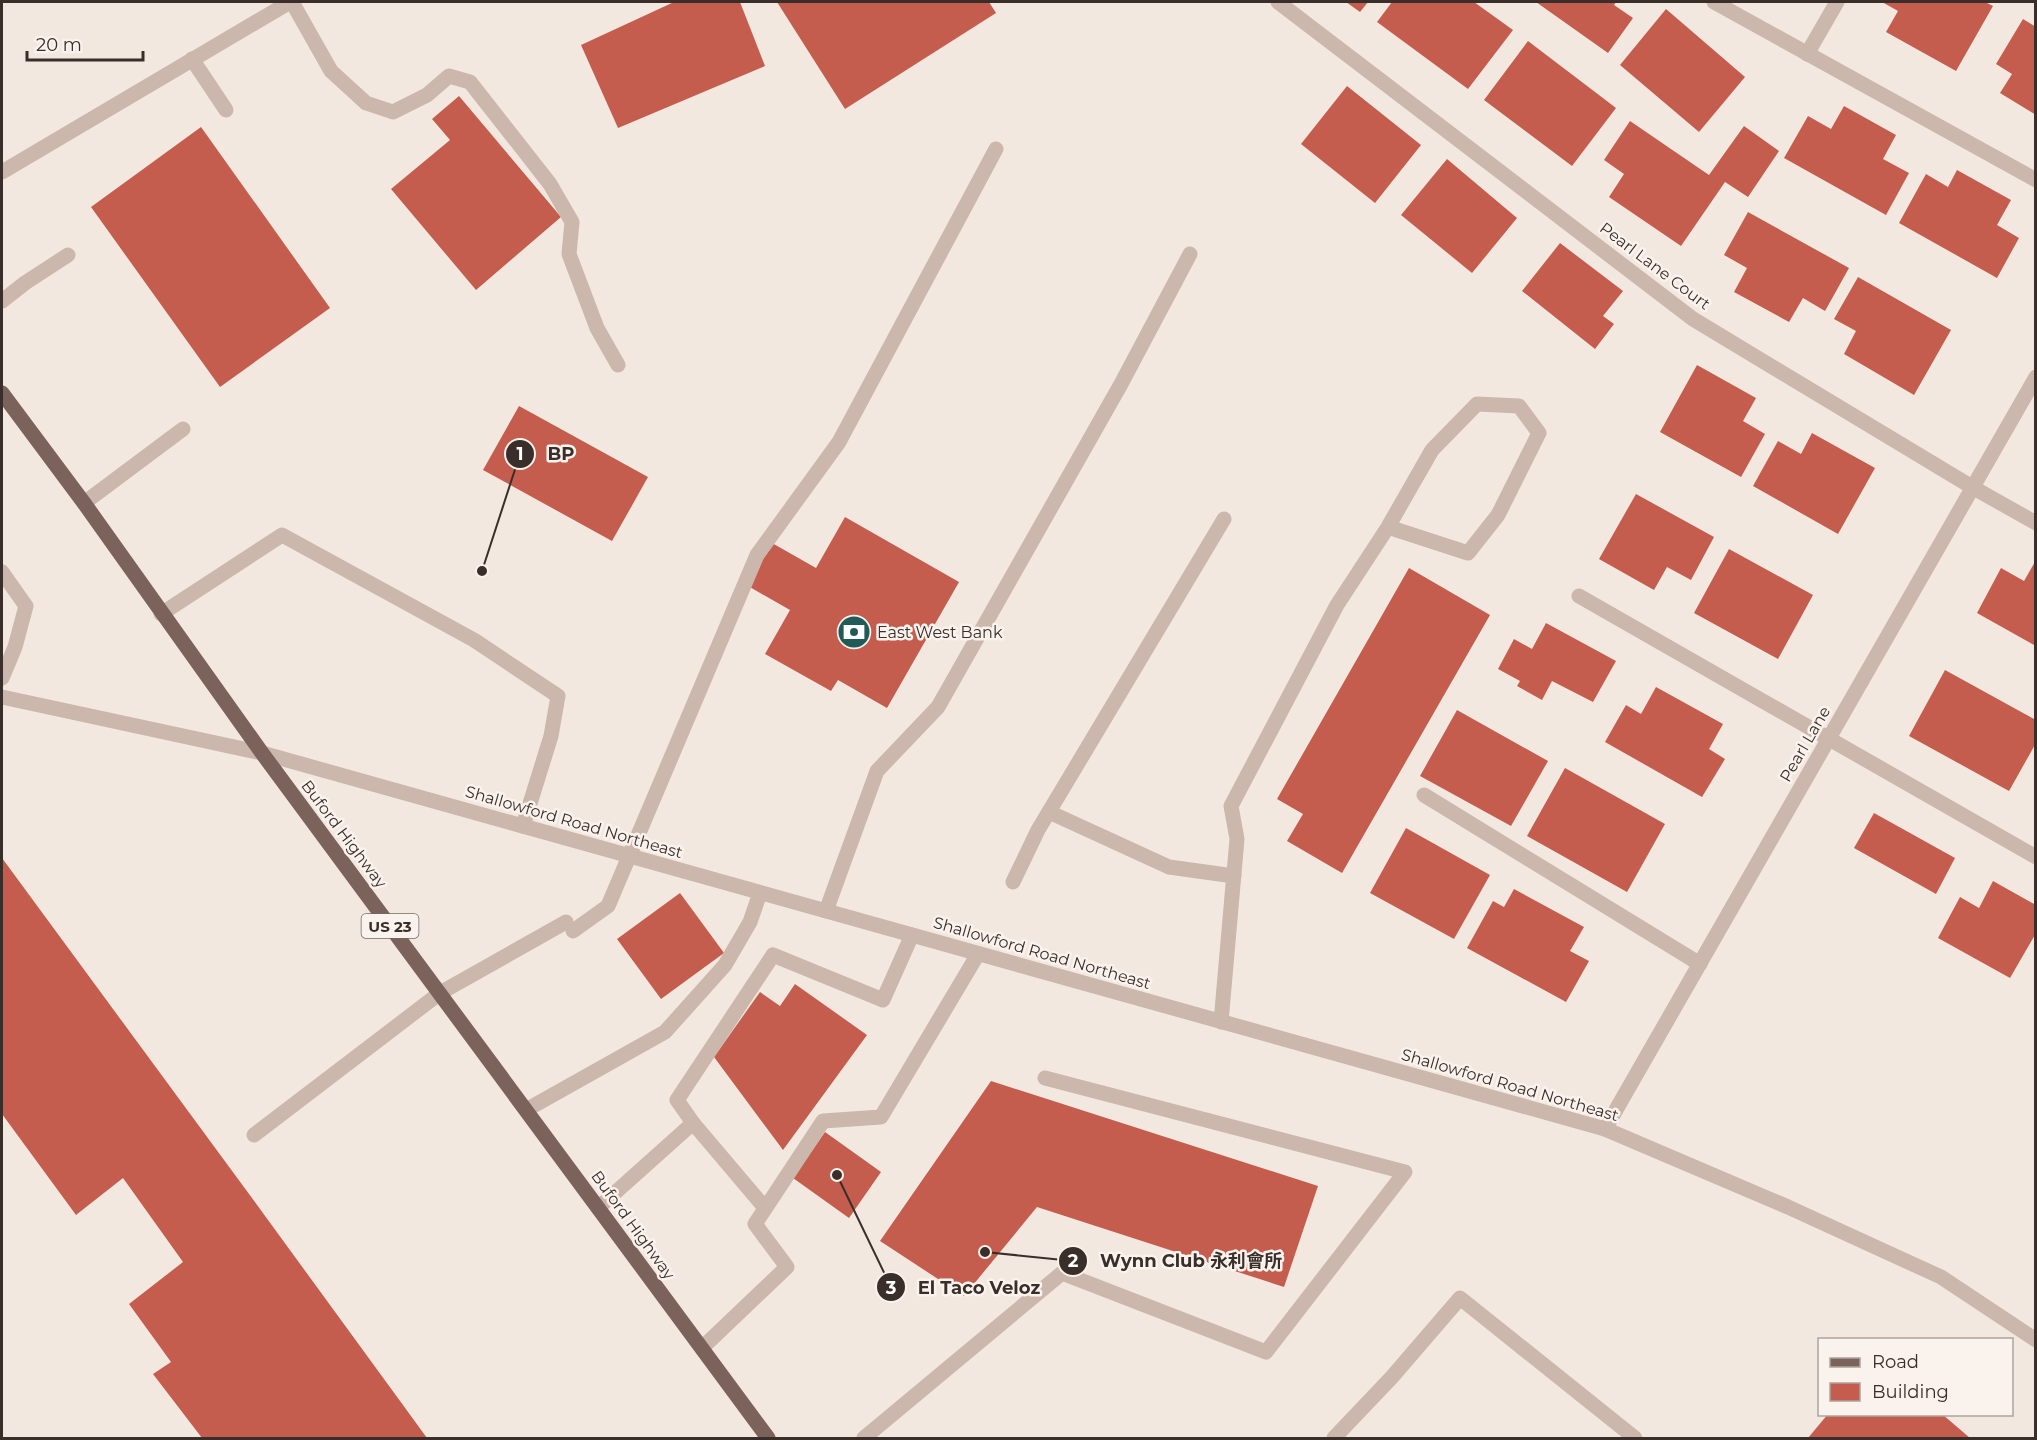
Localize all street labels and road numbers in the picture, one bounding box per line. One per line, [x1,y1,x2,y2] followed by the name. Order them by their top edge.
[1596,218,1714,314] street label: Pearl Lane Court
[1776,703,1834,785] street label: Pearl Lane
[297,776,391,892] street label: Buford Highway
[463,782,685,862] street label: Shallowford Road Northeast
[931,913,1153,993] street label: Shallowford Road Northeast
[362,914,418,938] road number: US 23
[1399,1045,1621,1125] street label: Shallowford Road Northeast
[587,1167,679,1283] street label: Buford Highway

